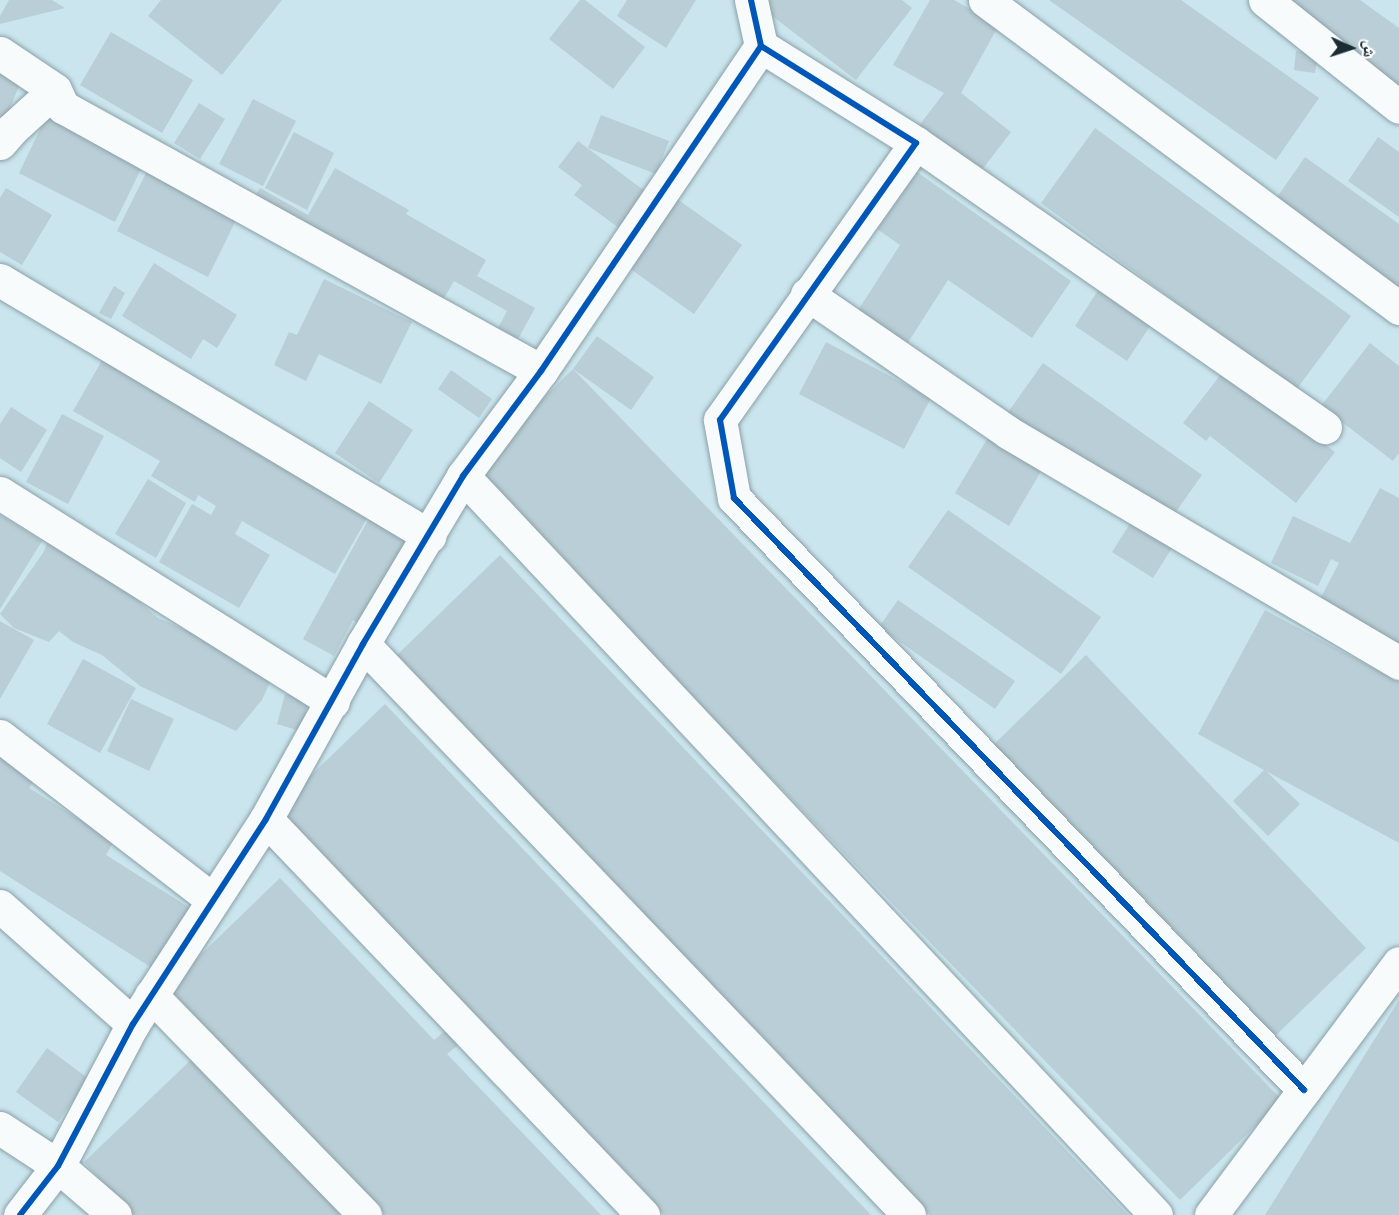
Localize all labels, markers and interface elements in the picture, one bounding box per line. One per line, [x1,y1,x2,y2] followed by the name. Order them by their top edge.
[1321,18,1381,78] north arrow
[1360,40,1379,58] text: ش

